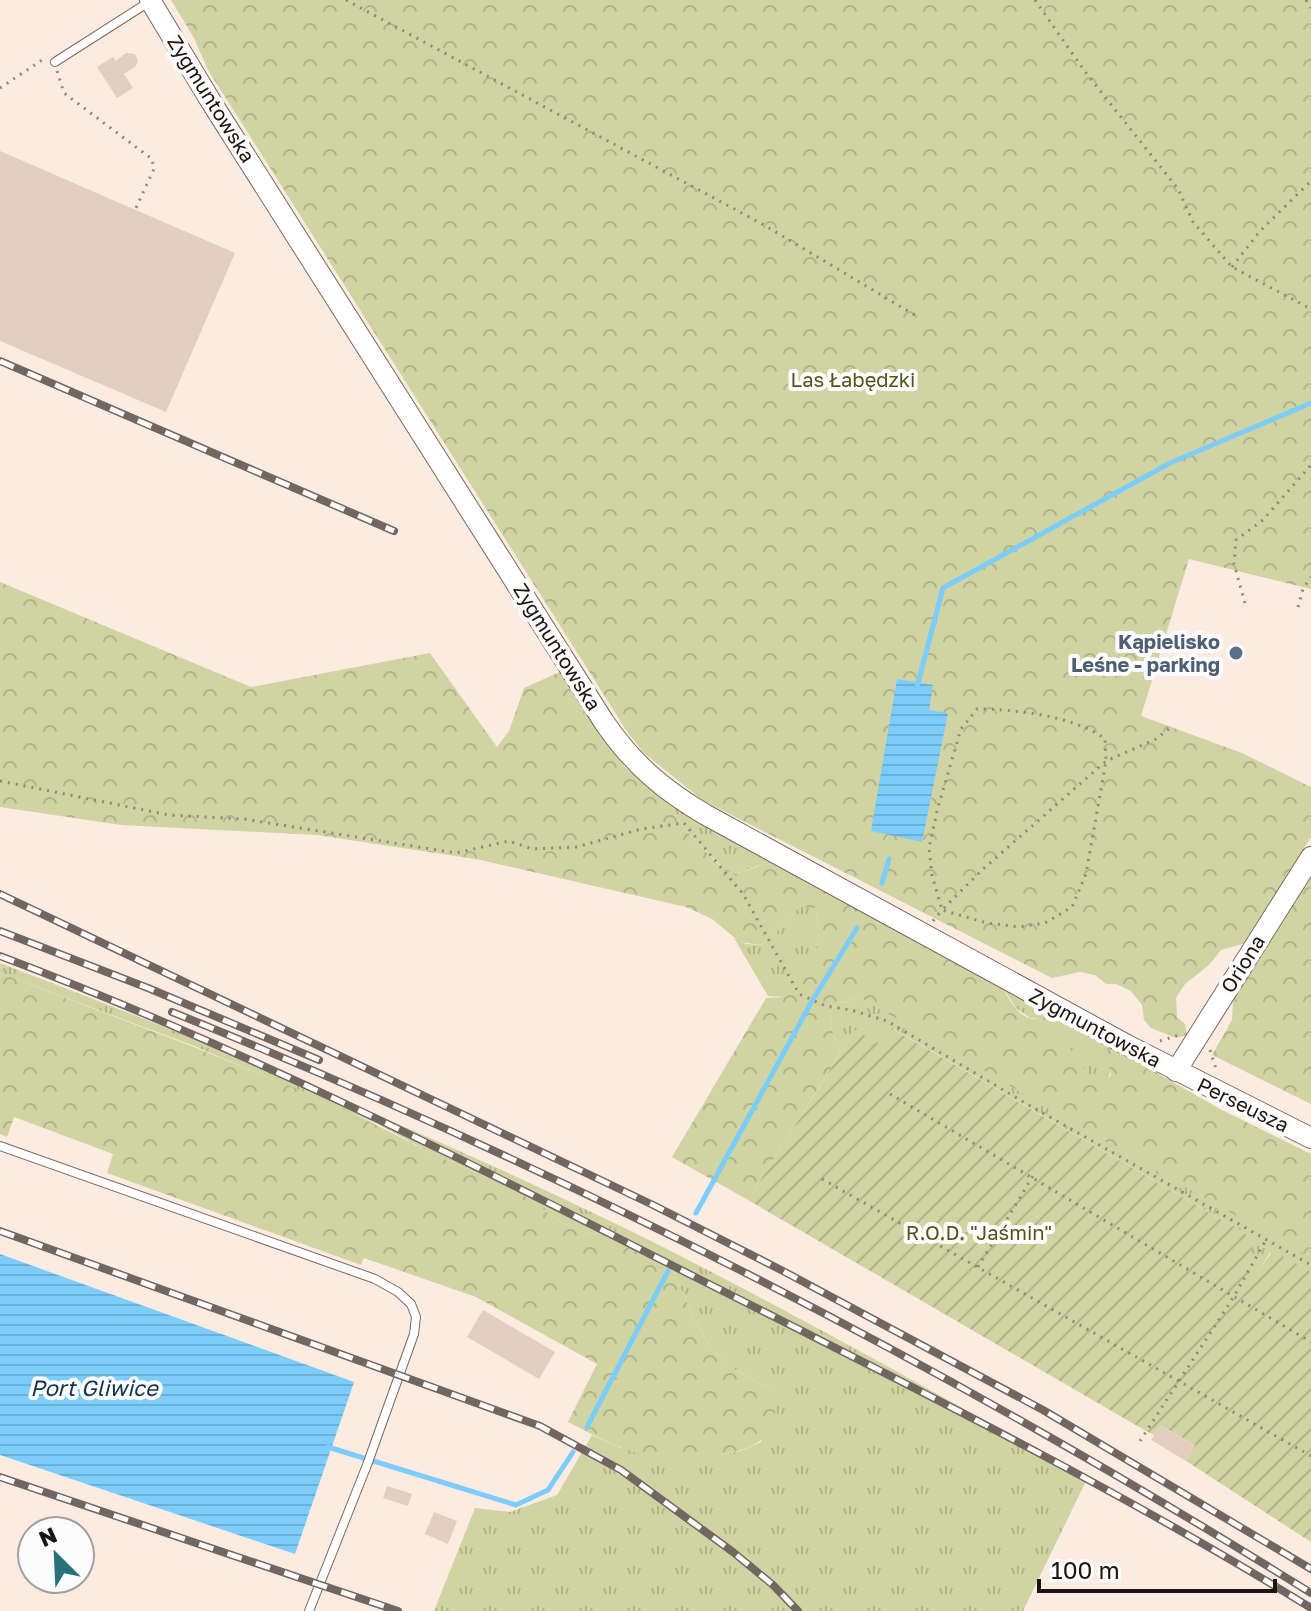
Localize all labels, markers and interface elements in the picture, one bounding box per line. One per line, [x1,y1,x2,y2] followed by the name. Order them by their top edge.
[163,30,261,167] street label: Zygmuntowska
[791,367,915,391] park label: Las Łabędzki
[509,578,607,715] street label: Zygmuntowska
[1071,629,1220,676] place label: Kąpielisko Leśne - parking
[1227,644,1245,662] marker: Kąpielisko Leśne - parking
[1215,930,1269,997] street label: Oriona
[1026,982,1165,1072] street label: Zygmuntowska
[1194,1072,1293,1137] street label: Perseusza
[906,1220,1052,1244] park label: R.O.D. "Jaśmin"
[30,1374,160,1401] water label: Port Gliwice
[16,1515,96,1595] north arrow
[35,1521,61,1552] text: N
[1039,1543,1275,1593] scale bar
[1051,1555,1120,1584] text: 100 m

